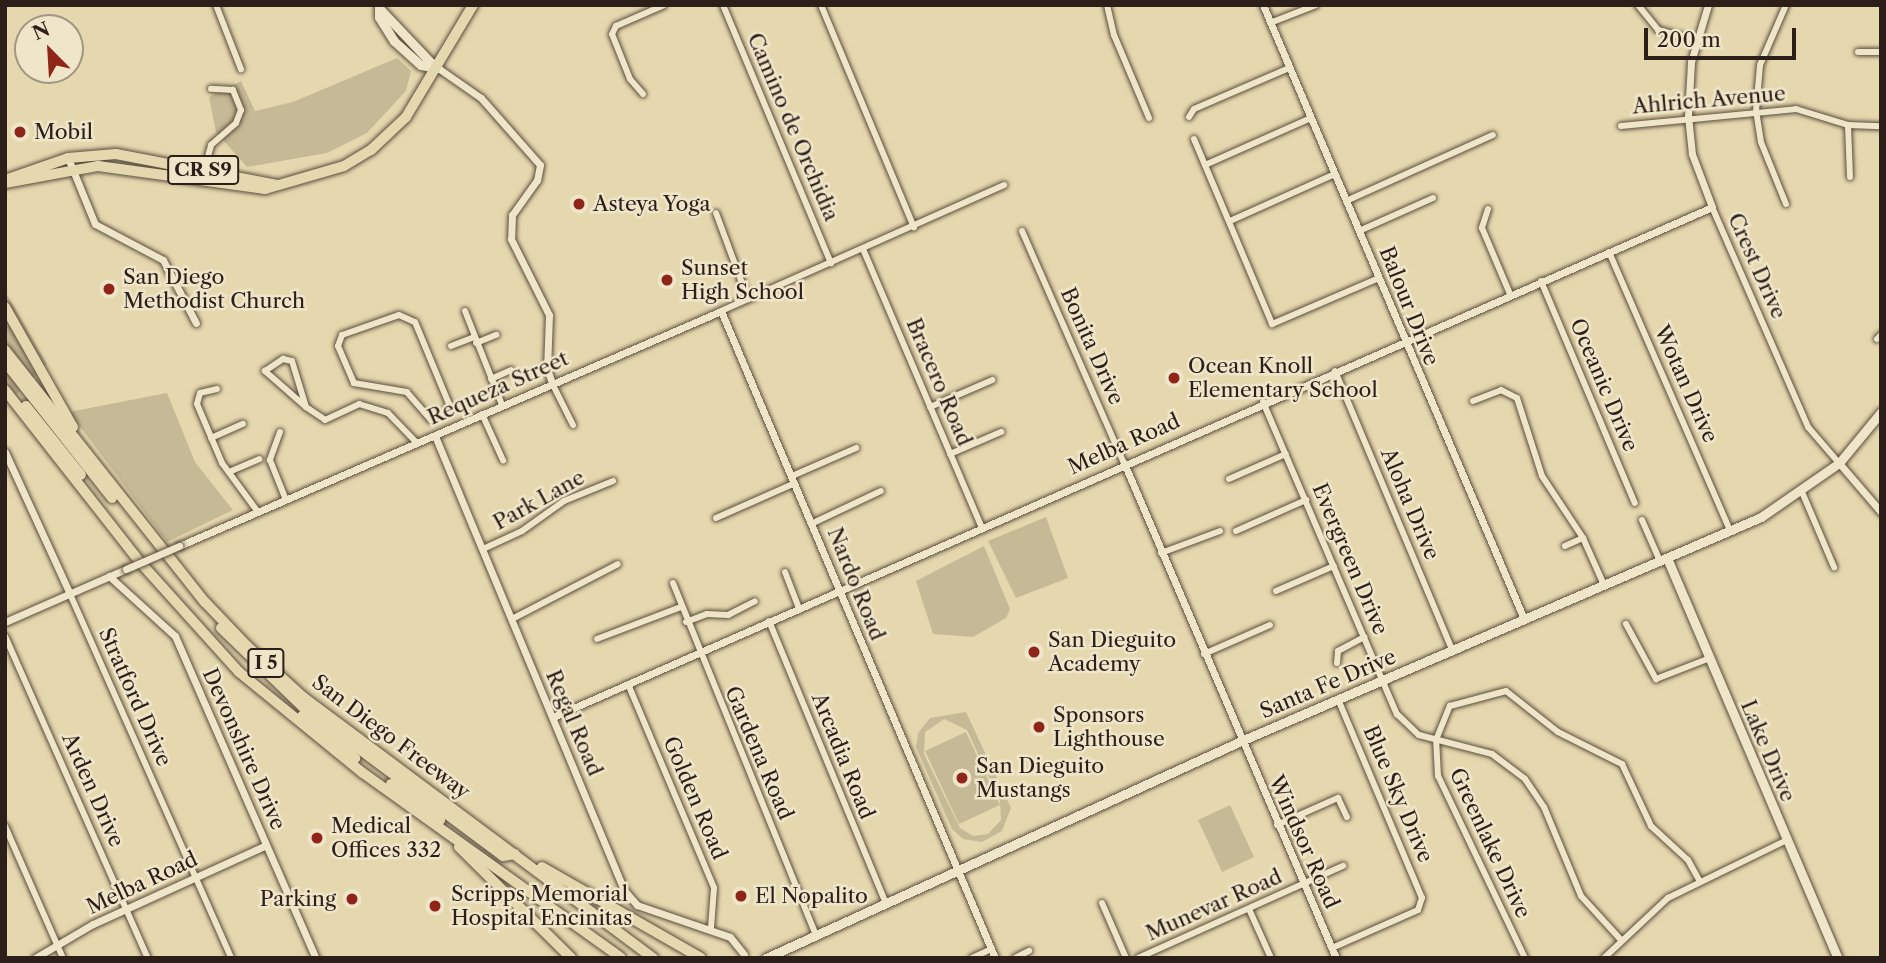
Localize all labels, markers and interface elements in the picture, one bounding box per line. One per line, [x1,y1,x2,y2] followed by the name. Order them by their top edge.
[14,14,84,84] north arrow
[1648,14,1800,58] scale bar
[29,17,53,45] text: N
[1657,27,1721,52] text: 200 m
[742,29,844,225] street label: Camino de Orchidia
[1631,81,1787,119] street label: Ahlrich Avenue
[34,119,93,145] place label: Mobil
[12,124,28,140] marker: Mobil
[166,154,240,186] road number: CR S9
[593,191,712,217] place label: Asteya Yoga
[571,196,587,212] marker: Asteya Yoga
[1722,209,1792,323] street label: Crest Drive
[1374,242,1444,370] street label: Balour Drive
[681,255,804,305] place label: Sunset High School
[123,264,305,314] place label: San Diego Methodist Church
[659,272,675,288] marker: Sunset High School
[101,281,117,297] marker: San Diego Methodist Church
[1055,283,1129,409] street label: Bonita Drive
[901,314,977,450] street label: Bracero Road
[1565,315,1643,455] street label: Oceanic Drive
[1649,321,1723,447] street label: Wotan Drive
[424,346,572,430] street label: Requeza Street
[1188,353,1378,403] place label: Ocean Knoll Elementary School
[1166,370,1182,386] marker: Ocean Knoll Elementary School
[1064,408,1184,480] street label: Melba Road
[1375,444,1445,564] street label: Aloha Drive
[489,465,589,535] street label: Park Lane
[1307,479,1393,639] street label: Evergreen Drive
[822,524,890,644] street label: Nardo Road
[93,624,177,770] street label: Stratford Drive
[1048,627,1176,677] place label: San Dieguito Academy
[1026,644,1042,660] marker: San Dieguito Academy
[1256,644,1400,724] street label: Santa Fe Drive
[247,648,285,678] road number: I 5
[197,664,291,834] street label: Devonshire Drive
[540,666,608,780] street label: Regal Road
[307,669,475,805] street label: San Diego Freeway
[719,682,799,824] street label: Gardena Road
[806,689,880,823] street label: Arcadia Road
[1735,696,1801,806] street label: Lake Drive
[1053,702,1165,752] place label: Sponsors Lighthouse
[1031,719,1047,735] marker: Sponsors Lighthouse
[1358,721,1438,867] street label: Blue Sky Drive
[57,729,129,851] street label: Arden Drive
[658,733,732,863] street label: Golden Road
[976,753,1104,803] place label: San Dieguito Mustangs
[1444,764,1536,922] street label: Greenlake Drive
[954,770,970,786] marker: San Dieguito Mustangs
[1263,771,1345,913] street label: Windsor Road
[331,813,441,863] place label: Medical Offices 332
[309,830,325,846] marker: Medical Offices 332
[82,846,202,920] street label: Melba Road
[1142,864,1286,946] street label: Munevar Road
[451,881,632,931] place label: Scripps Memorial Hospital Encinitas
[755,883,868,909] place label: El Nopalito
[260,886,336,912] place label: Parking
[733,888,749,904] marker: El Nopalito
[342,889,362,909] marker: Parking
[425,896,445,916] marker: Scripps Memorial Hospital Encinitas

